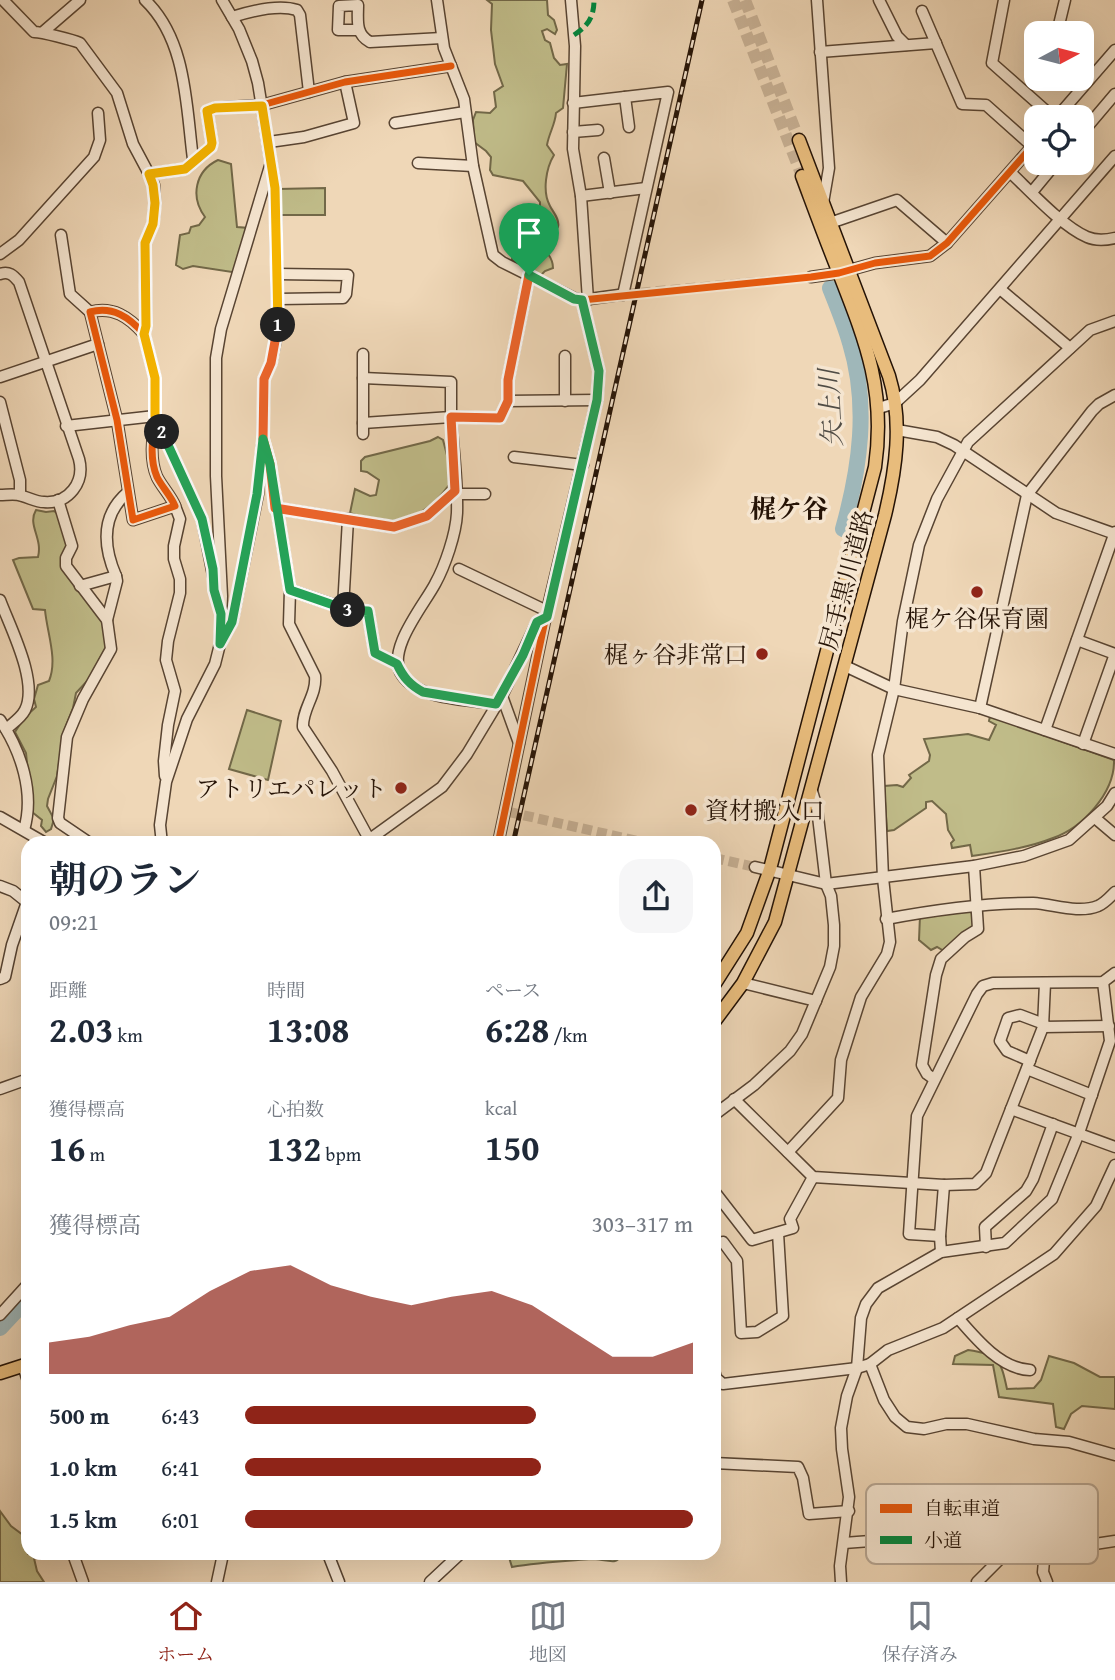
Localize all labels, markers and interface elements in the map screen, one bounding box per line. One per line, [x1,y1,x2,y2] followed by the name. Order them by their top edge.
[1024,21,1094,91] north arrow
[1024,21,1094,175] map controls
[1024,105,1094,175] button: locate
[499,203,559,275] pin
[510,214,548,252] icon: arrive
[260,308,296,342] pin: 1
[273,310,282,338] text: 1
[808,365,852,448] water label: 矢上川
[144,414,180,450] pin: 2
[157,417,166,445] text: 2
[750,489,828,528] district label: 梶ケ谷
[810,506,882,654] street label: 尻手黒川道路
[969,584,985,600] marker: 梶ケ谷保育園
[330,592,366,628] pin: 3
[343,595,352,623] text: 3
[905,601,1049,636] place label: 梶ケ谷保育園
[604,637,748,672] place label: 梶ヶ谷非常口
[754,646,770,662] marker: 梶ヶ谷非常口
[196,771,387,806] place label: アトリエパレット
[393,780,409,796] marker: アトリエパレット
[705,793,825,828] place label: 資材搬入口
[683,802,699,818] marker: 資材搬入口
[49,851,201,907] text: 朝のラン
[619,859,693,933] button: share
[49,905,99,938] text: 09:21
[49,976,87,1004] text: 距離
[267,976,305,1004] text: 時間
[485,976,541,1004] text: ペース
[49,1004,113,1055] text: 2.03
[267,1004,349,1055] text: 13:08
[485,1004,549,1055] text: 6:28
[113,1021,143,1049] text: km
[549,1021,588,1049] text: /km
[485,1094,517,1122] text: kcal
[49,1095,125,1123] text: 獲得標高
[267,1095,324,1123] text: 心拍数
[485,1122,539,1173] text: 150
[49,1123,85,1174] text: 16
[267,1123,321,1174] text: 132
[85,1140,105,1168] text: m
[321,1140,361,1168] text: bpm
[592,1207,693,1240] text: 303–317 m
[49,1208,141,1241] text: 獲得標高
[49,1399,110,1432] text: 500 m
[161,1399,200,1432] text: 6:43
[49,1451,117,1484] text: 1.0 km
[161,1451,200,1484] text: 6:41
[866,1484,1098,1564] legend
[924,1494,1000,1522] text: 自転車道
[49,1503,117,1536] text: 1.5 km
[161,1503,200,1536] text: 6:01
[924,1526,962,1554] text: 小道
[157,1597,214,1668] tab: ホーム
[529,1597,567,1668] tab: 地図
[882,1597,958,1668] tab: 保存済み

